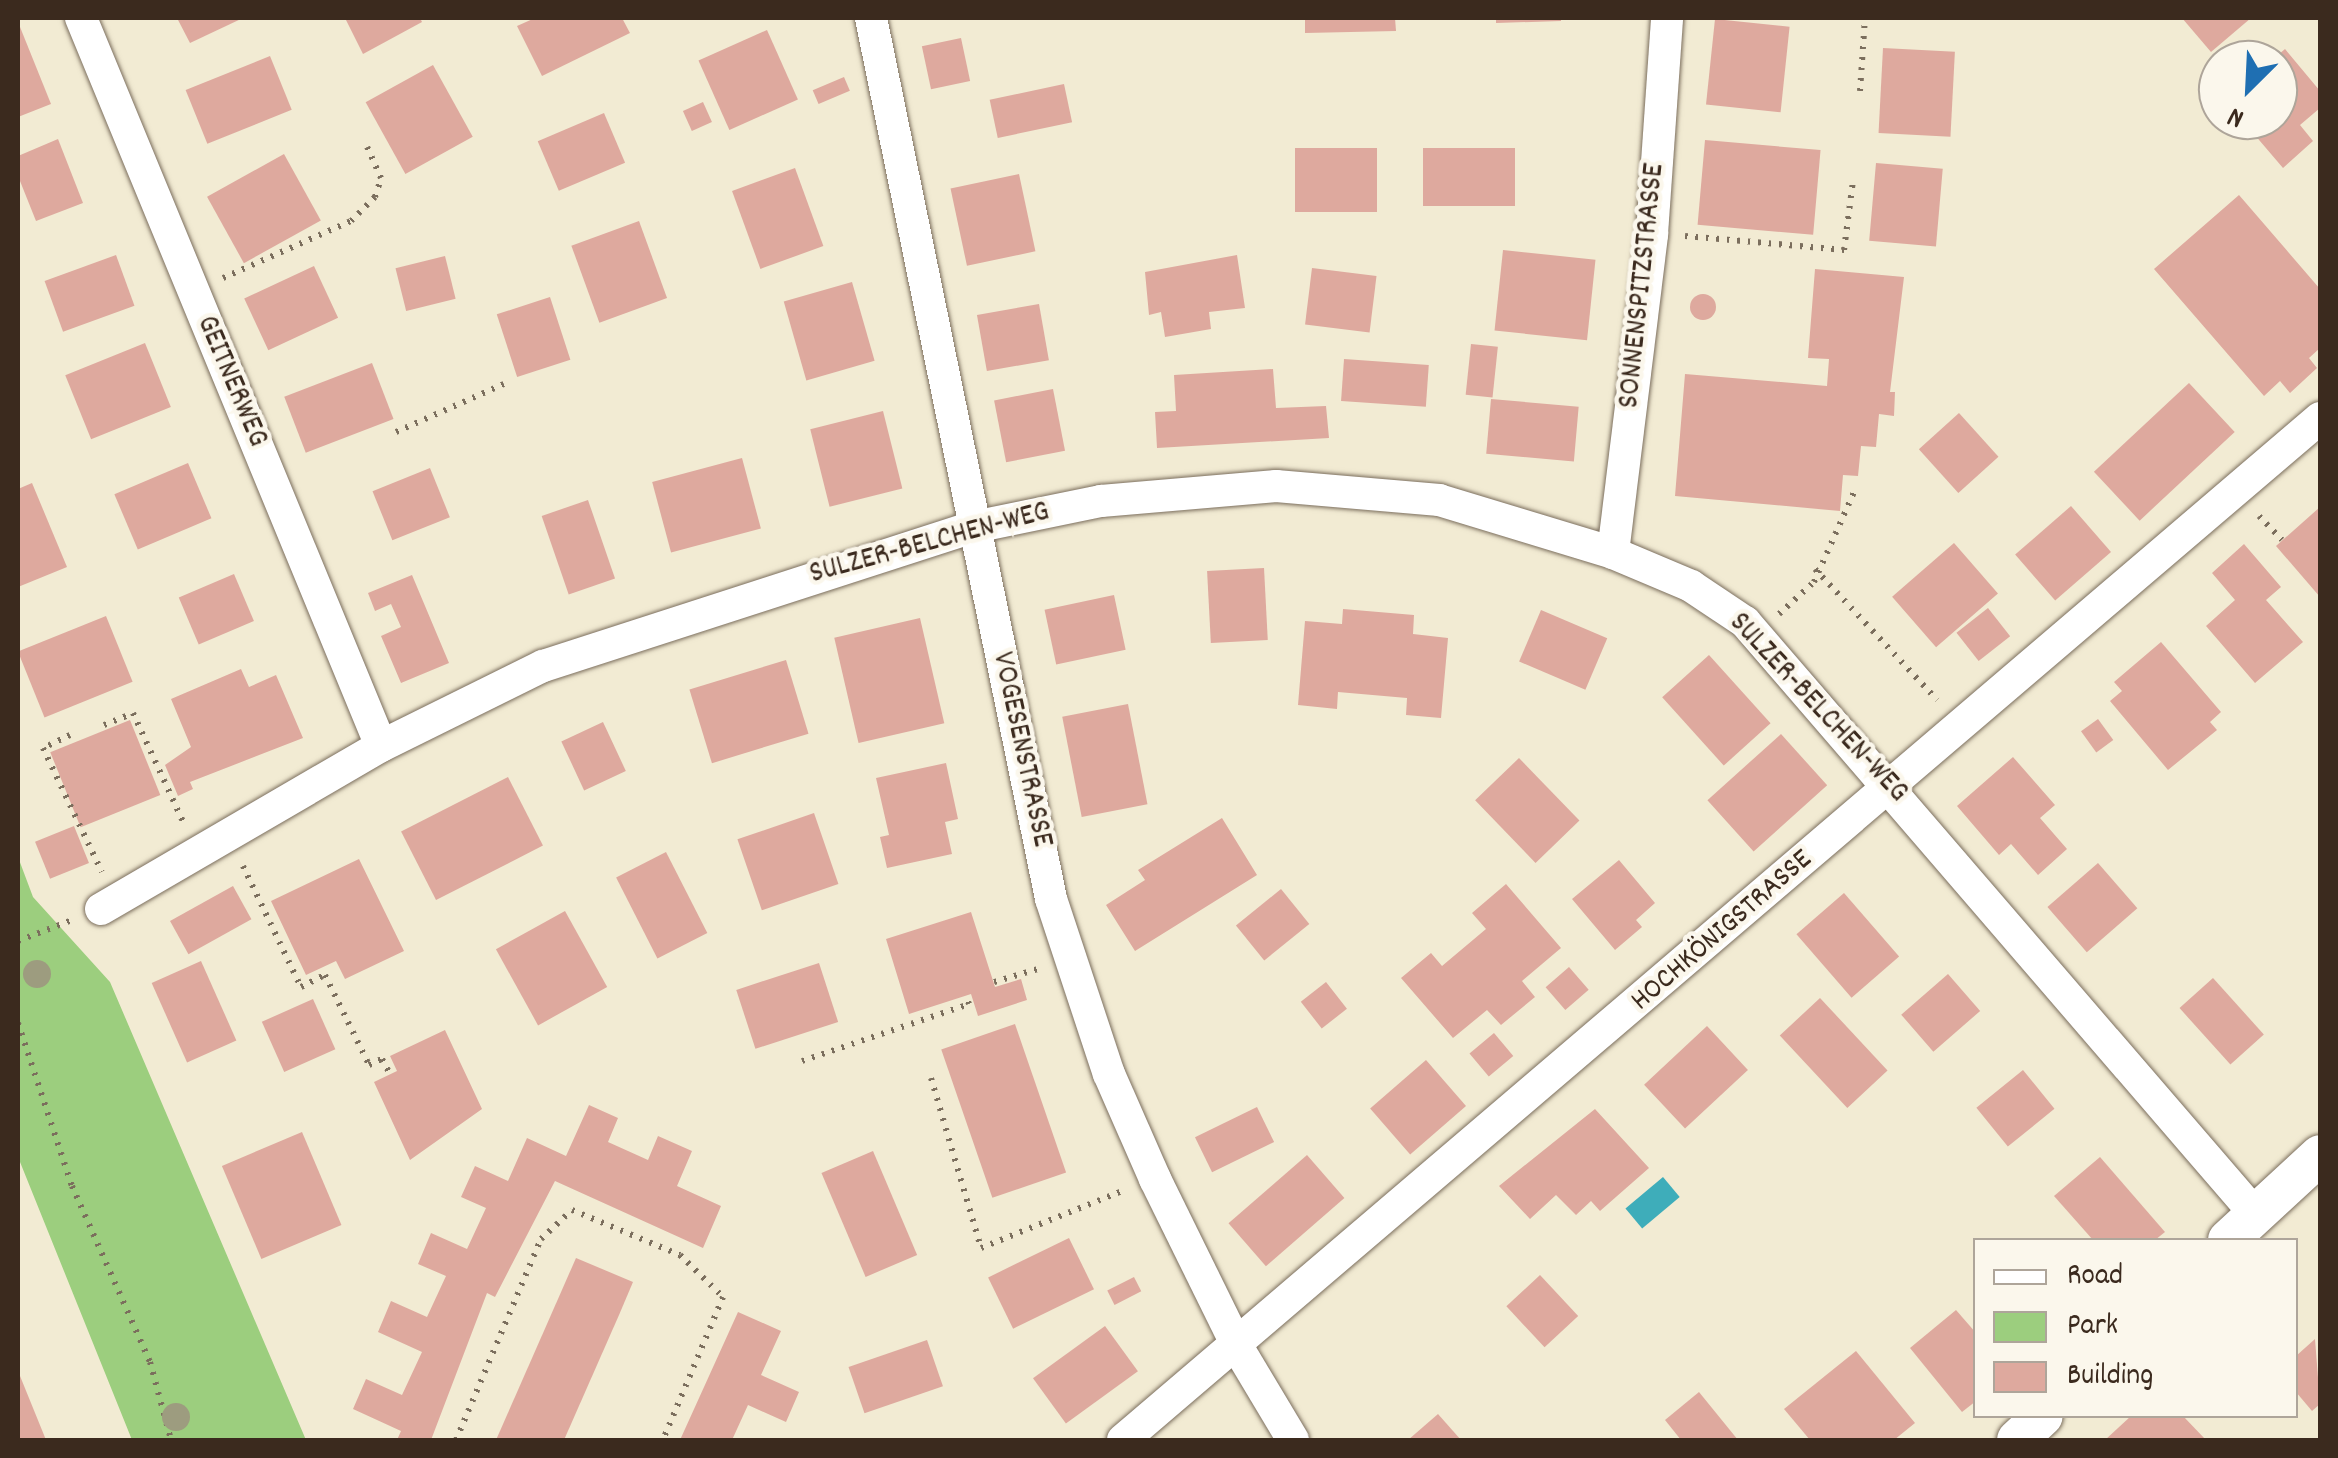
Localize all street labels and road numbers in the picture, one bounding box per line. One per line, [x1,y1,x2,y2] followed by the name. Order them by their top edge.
[1613,162,1675,410] street label: SONNENSPITZSTRASSE
[186,311,274,453] street label: GEITNERWEG
[806,496,1054,594] street label: SULZER-BELCHEN-WEG
[1720,607,1914,811] street label: SULZER-BELCHEN-WEG
[982,649,1058,851] street label: VOGESENSTRASSE
[1625,843,1821,1021] street label: HOCHKÖNIGSTRASSE

